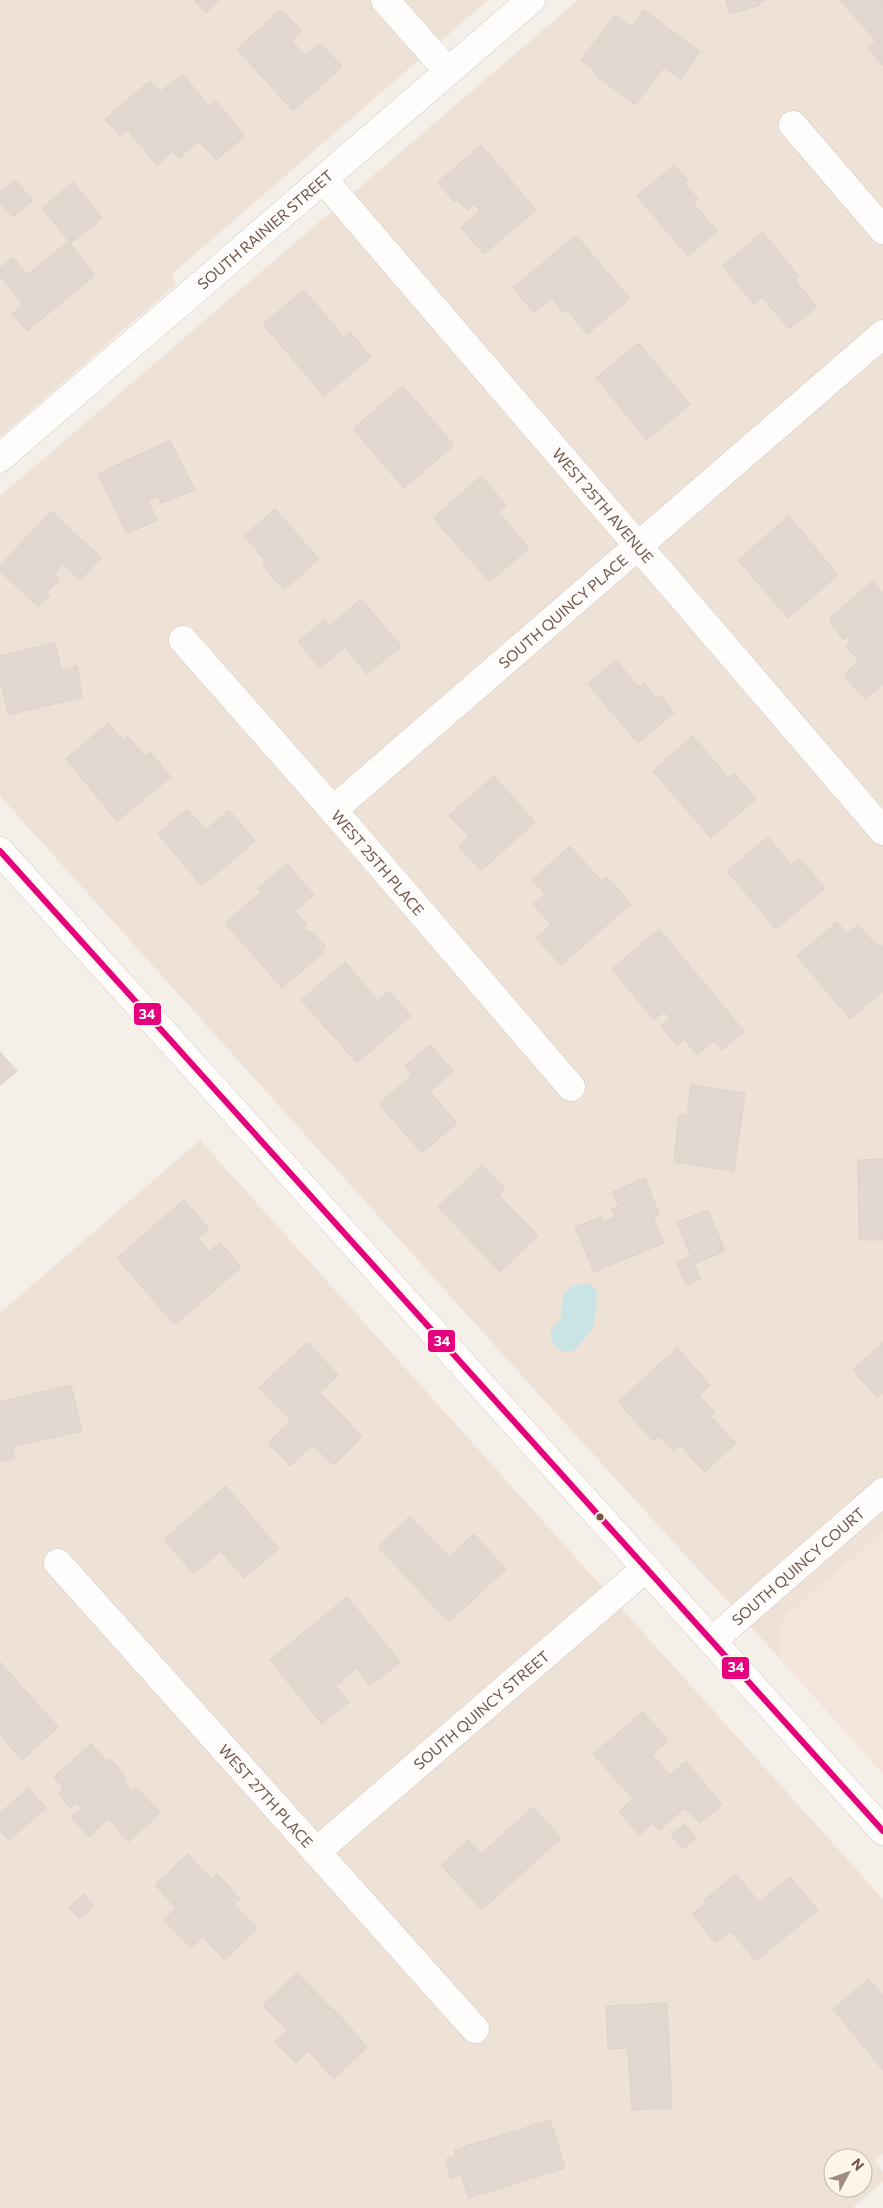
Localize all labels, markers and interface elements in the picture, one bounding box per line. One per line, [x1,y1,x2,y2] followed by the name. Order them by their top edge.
[193,166,337,293] street label: SOUTH RAINIER STREET
[549,444,657,566] street label: WEST 25TH AVENUE
[495,550,631,672] street label: SOUTH QUINCY PLACE
[328,806,428,919] street label: WEST 25TH PLACE
[133,1002,162,1026] line badge: 34
[139,1005,156,1022] text: 34
[427,1329,456,1353] line badge: 34
[434,1332,451,1349] text: 34
[728,1503,868,1629] street label: SOUTH QUINCY COURT
[595,1512,605,1522] unlabelled marker
[410,1646,553,1773] street label: SOUTH QUINCY STREET
[721,1656,750,1680] line badge: 34
[728,1658,745,1675] text: 34
[215,1740,317,1851] street label: WEST 27TH PLACE
[823,2148,873,2198] north arrow
[848,2155,868,2174] text: N

